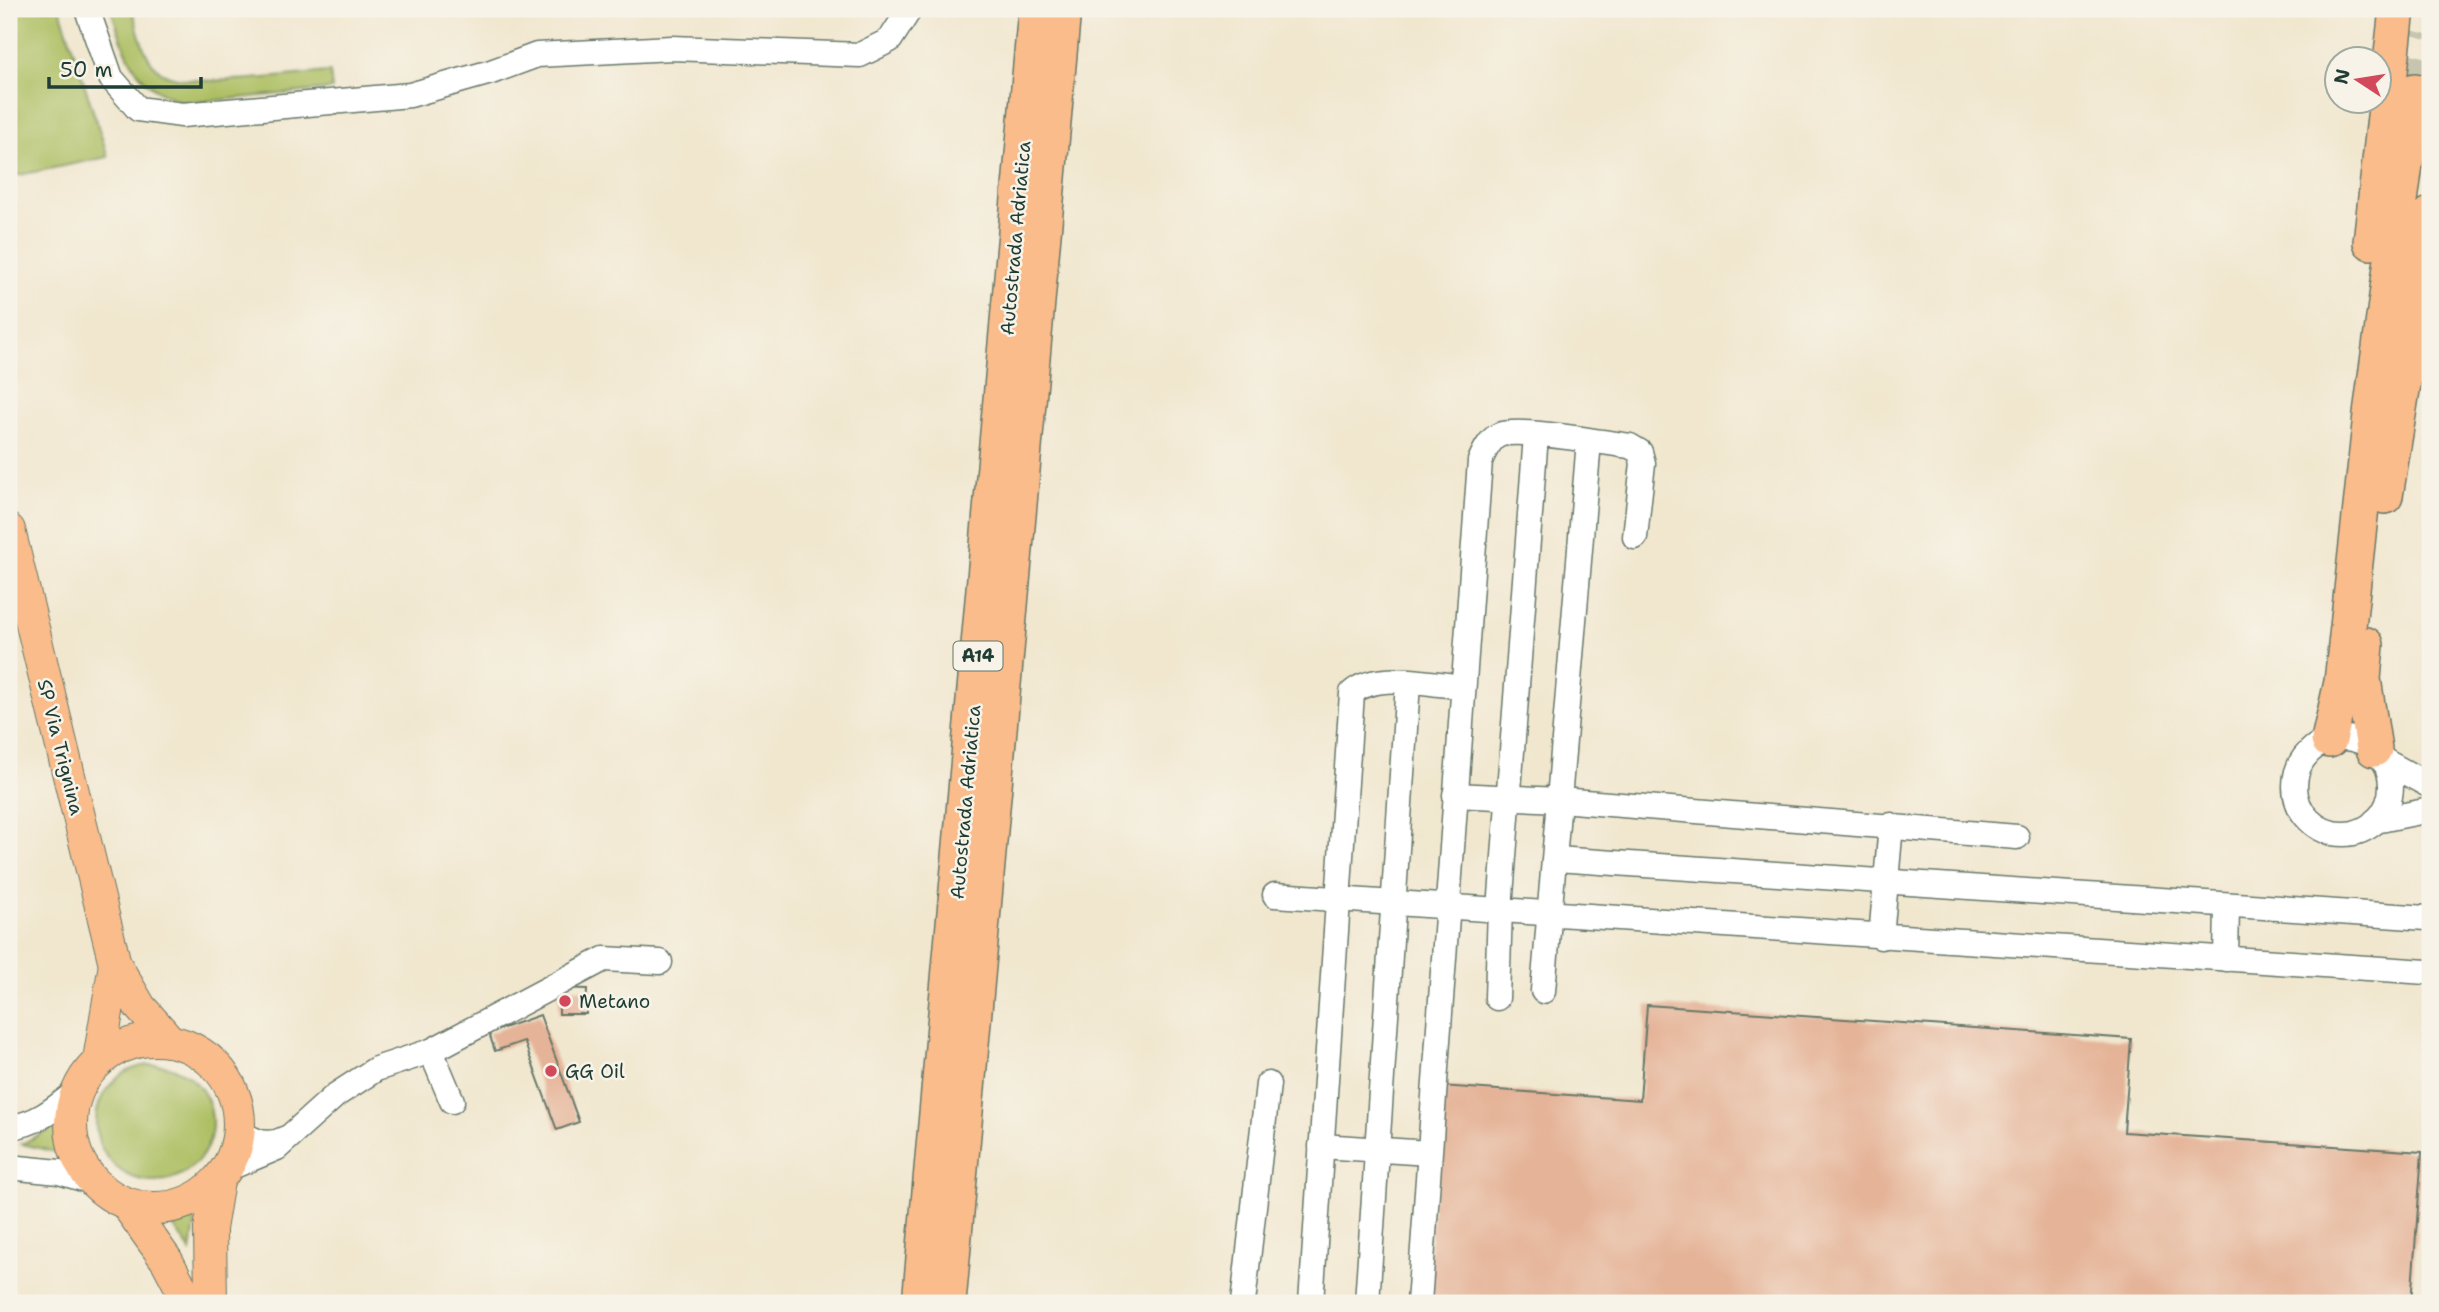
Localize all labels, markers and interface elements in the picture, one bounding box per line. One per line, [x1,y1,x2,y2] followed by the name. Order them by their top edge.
[49,46,201,90] scale bar
[2324,46,2394,116] north arrow
[60,56,113,84] text: 50 m
[2328,67,2356,87] text: N
[995,140,1036,336] street label: Autostrada Adriatica
[954,642,1002,670] road number: A14
[32,677,90,818] street label: SP Via Trignina
[945,704,986,900] street label: Autostrada Adriatica
[579,989,650,1014] place label: Metano
[557,993,573,1009] marker: Metano
[565,1059,625,1084] place label: GG Oil
[543,1063,559,1079] marker: GG Oil

